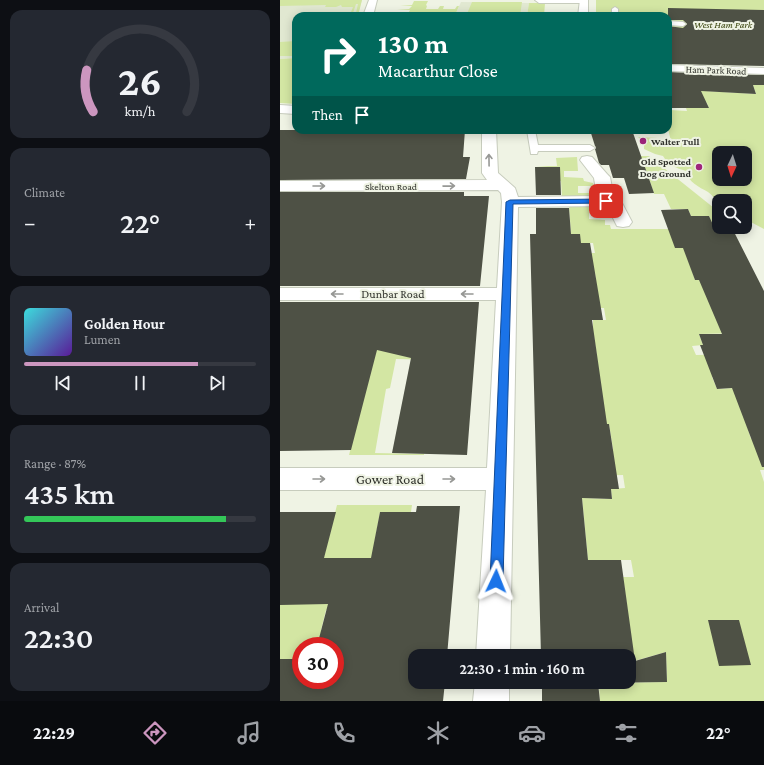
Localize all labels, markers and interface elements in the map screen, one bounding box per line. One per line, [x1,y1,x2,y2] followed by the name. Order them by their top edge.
[694,19,753,30] park label: West Ham Park
[312,28,364,80] icon: right
[378,28,448,59] text: 130 m
[118,58,162,104] text: 26
[378,61,498,81] text: Macarthur Close
[685,63,747,77] street label: Ham Park Road
[125,103,156,119] text: km/h
[351,104,373,126] icon: arrive
[312,107,343,123] text: Then
[638,136,648,146] marker: Walter Tull
[650,136,699,147] place label: Walter Tull
[712,146,752,186] north arrow
[712,146,752,234] map controls
[485,154,493,167] one-way arrow
[640,156,692,179] place label: Old Spotted Dog Ground
[694,162,704,172] marker: Old Spotted Dog Ground
[365,181,418,192] street label: Skelton Road
[312,182,325,190] one-way arrow
[442,182,455,190] one-way arrow
[589,184,623,218] pin
[24,185,65,200] text: Climate
[595,190,617,212] icon: arrive
[712,194,752,234] button: search
[120,206,160,239] text: 22°
[24,210,36,235] text: −
[244,210,256,235] text: +
[361,287,425,301] street label: Dunbar Road
[331,290,344,298] one-way arrow
[461,290,474,298] one-way arrow
[84,316,165,332] text: Golden Hour
[84,332,120,347] text: Lumen
[52,372,74,394] icon: previous
[129,372,151,394] icon: pause
[206,372,228,394] icon: next
[24,456,86,471] text: Range · 87%
[356,471,425,487] street label: Gower Road
[312,475,325,483] one-way arrow
[442,475,455,483] one-way arrow
[24,477,115,510] text: 435 km
[475,560,517,602] position arrow
[24,600,59,615] text: Arrival
[24,621,93,654] text: 22:30
[292,637,344,689] speed limit sign: 30
[459,661,585,677] text: 22:30 · 1 min · 160 m
[141,719,169,747] icon: directions
[235,719,263,747] icon: music
[330,719,358,747] icon: phone
[424,719,452,747] icon: climate
[518,719,546,747] icon: car
[612,719,640,747] icon: filters
[33,723,75,743] text: 22:29
[706,723,731,743] text: 22°

